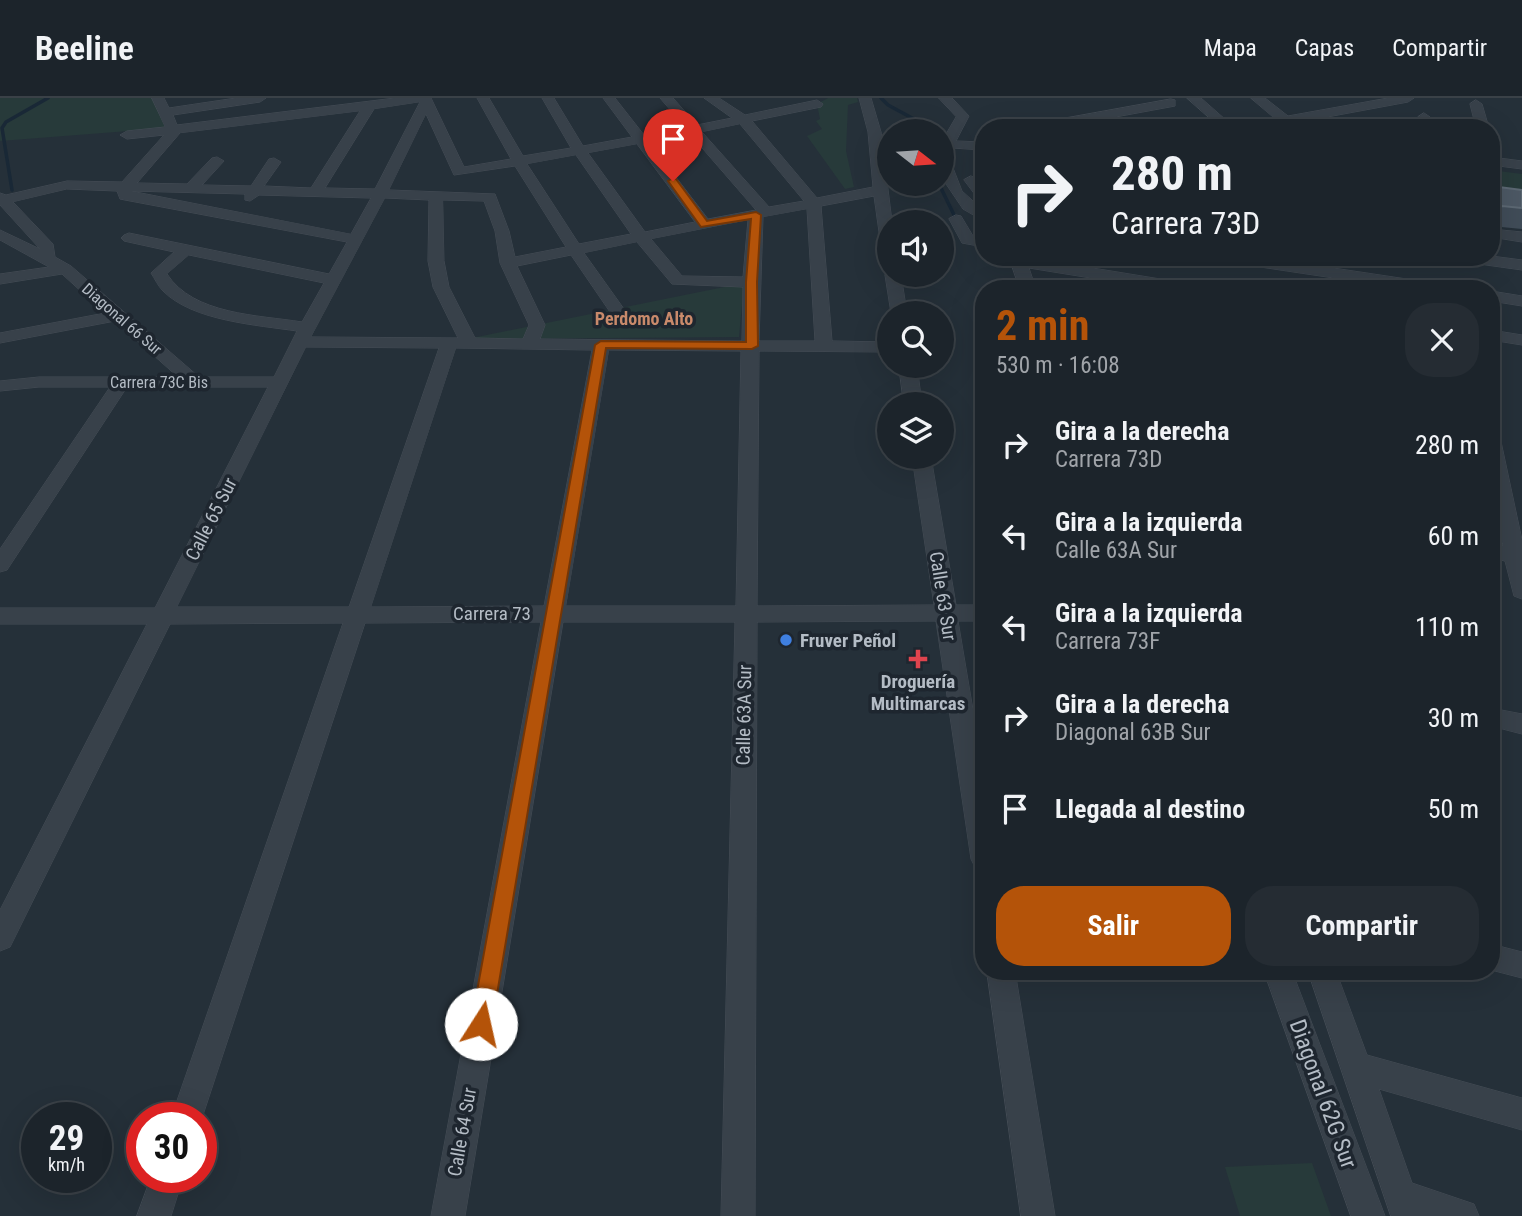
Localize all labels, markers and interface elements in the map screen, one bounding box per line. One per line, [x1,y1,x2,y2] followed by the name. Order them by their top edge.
[35,29,134,68] text: Beeline
[1204,34,1257,62] text: Mapa
[1295,34,1354,62] text: Capas
[1392,34,1487,62] text: Compartir
[643,109,703,181] pin
[877,119,954,196] north arrow
[877,119,954,469] map controls
[654,120,692,158] icon: arrive
[1111,145,1233,202] text: 280 m
[996,147,1087,238] icon: right
[1111,204,1260,242] text: Carrera 73D
[877,210,954,287] button: sound
[78,279,166,359] street label: Diagonal 66 Sur
[877,301,954,378] button: search
[996,301,1089,350] text: 2 min
[1405,303,1479,377] button: close
[595,308,693,329] district label: Perdomo Alto
[996,352,1120,379] text: 530 m · 16:08
[110,373,208,392] street label: Carrera 73C Bis
[877,392,954,469] button: layers
[1055,416,1229,446] text: Gira a la derecha
[996,426,1034,464] icon: right
[1415,430,1479,460] text: 280 m
[1055,446,1162,473] text: Carrera 73D
[180,474,242,564] street label: Calle 65 Sur
[1055,507,1243,537] text: Gira a la izquierda
[996,517,1034,555] icon: left
[1428,521,1479,551] text: 60 m
[1055,537,1177,564] text: Calle 63A Sur
[925,550,961,642] street label: Calle 63 Sur
[1055,598,1243,628] text: Gira a la izquierda
[453,602,531,625] street label: Carrera 73
[996,608,1034,646] icon: left
[1415,612,1479,642] text: 110 m
[1055,628,1160,655] text: Carrera 73F
[800,629,896,652] place label: Fruver Peñol
[778,632,794,648] marker: Fruver Peñol
[910,651,926,667] marker: Droguería Multimarcas
[732,664,756,766] street label: Calle 63A Sur
[871,670,965,715] place label: Droguería Multimarcas
[1055,689,1229,719] text: Gira a la derecha
[996,699,1034,737] icon: right
[1428,703,1479,733] text: 30 m
[1055,719,1211,746] text: Diagonal 63B Sur
[996,790,1034,828] icon: arrive
[1055,794,1245,824] text: Llegada al destino
[1428,794,1479,824] text: 50 m
[996,886,1231,966] button: Salir
[1245,886,1479,966] button: Compartir
[444,987,518,1061] position arrow
[1284,1016,1362,1172] street label: Diagonal 62G Sur
[443,1086,481,1178] street label: Calle 64 Sur
[126,1102,217,1193] speed limit sign: 30
[49,1118,84,1159] text: 29
[48,1154,85,1175] text: km/h

